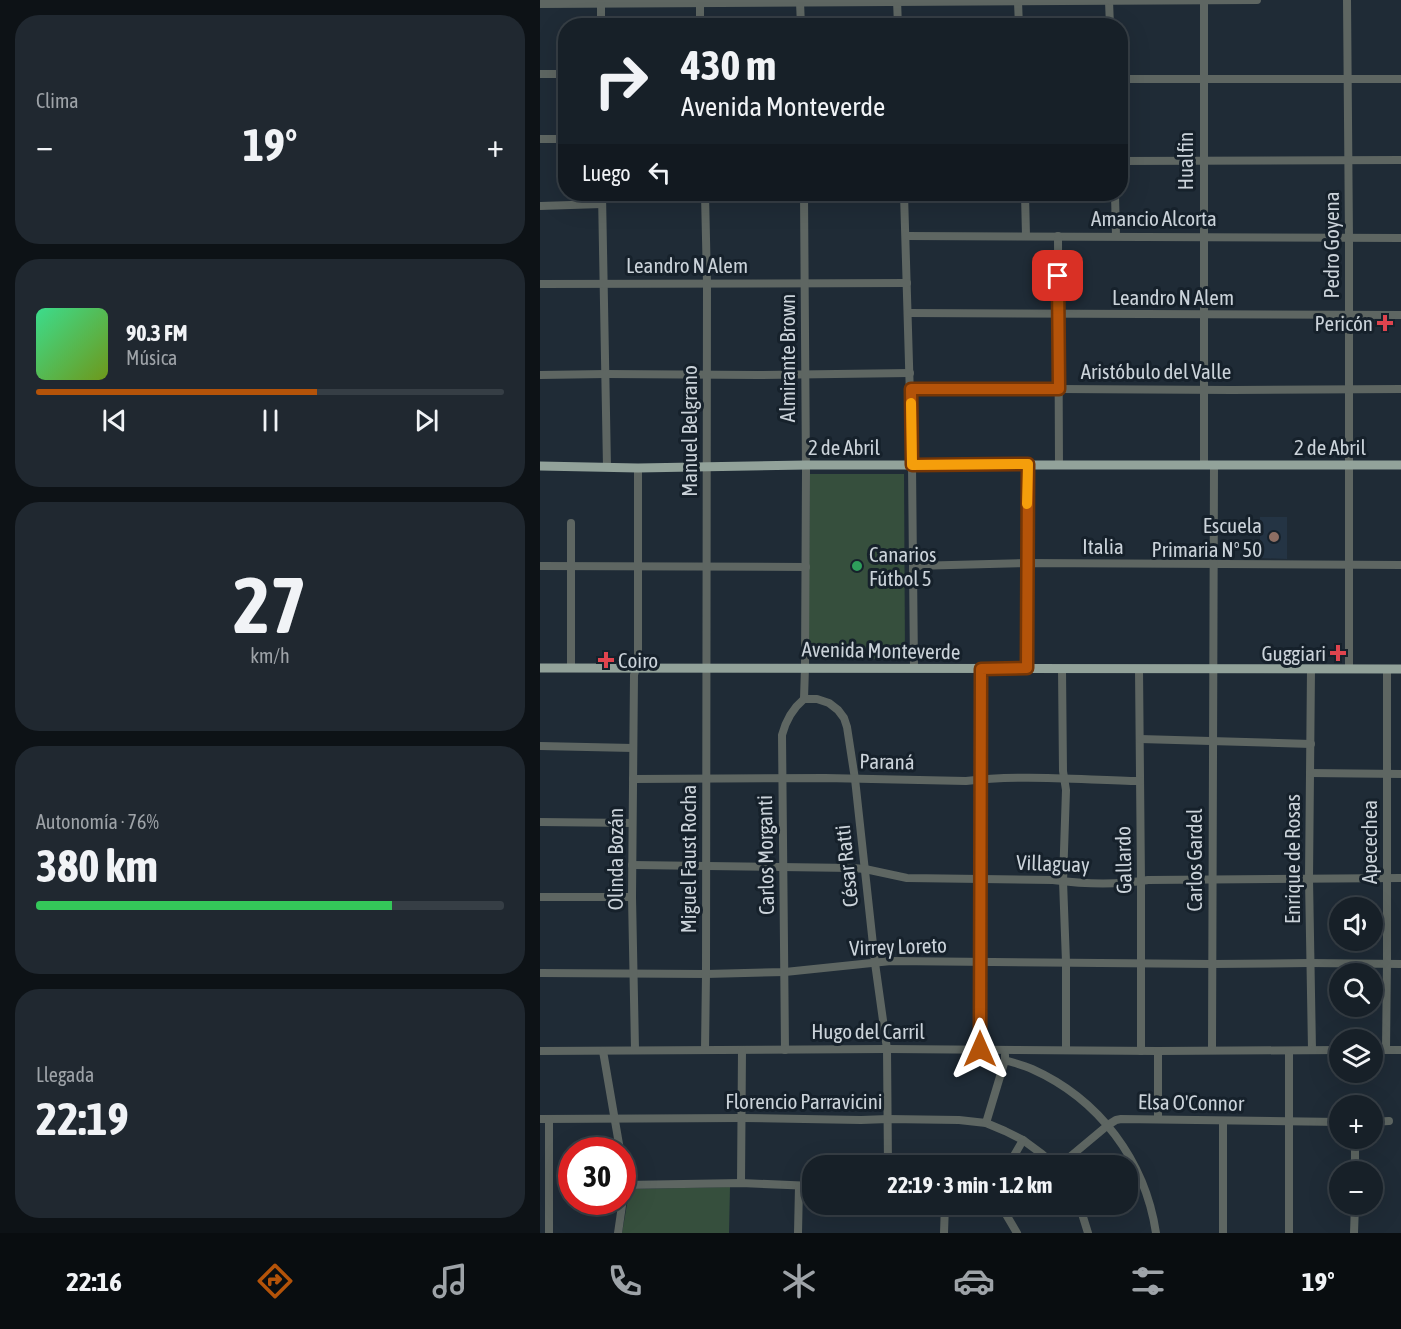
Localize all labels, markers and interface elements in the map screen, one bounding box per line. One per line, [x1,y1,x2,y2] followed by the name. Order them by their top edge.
[681,41,776,89] text: 430 m
[582,42,660,120] icon: right
[36,89,79,112] text: Clima
[681,91,885,122] text: Avenida Monteverde
[243,119,297,171] text: 19°
[36,126,53,164] text: −
[487,126,504,164] text: +
[1173,132,1197,190] street label: Hualfin
[643,156,676,189] icon: left
[582,160,631,186] text: Luego
[1319,191,1343,299] street label: Pedro Goyena
[1091,206,1217,230] street label: Amancio Alcorta
[1032,250,1083,301] pin
[626,253,748,277] street label: Leandro N Alem
[1041,259,1074,292] icon: arrive
[1112,285,1234,309] street label: Leandro N Alem
[775,294,799,422] street label: Almirante Brown
[1315,311,1373,335] place label: Pericón
[1378,316,1392,330] marker: Pericón
[126,320,188,346] text: 90.3 FM
[126,346,177,369] text: Música
[1081,359,1231,383] street label: Aristóbulo del Valle
[677,365,701,497] street label: Manuel Belgrano
[98,404,131,437] icon: previous
[254,404,287,437] icon: pause
[410,404,443,437] icon: next
[808,435,880,459] street label: 2 de Abril
[1294,435,1366,459] street label: 2 de Abril
[1151,513,1262,561] place label: Escuela Primaria Nº 50
[1267,530,1281,544] marker: Escuela Primaria Nº 50
[1082,534,1124,558] street label: Italia
[869,542,936,590] place label: Canarios Fútbol 5
[850,559,864,573] marker: Canarios Fútbol 5
[233,560,307,650] text: 27
[801,637,961,663] street label: Avenida Monteverde
[1261,641,1326,665] place label: Guggiari
[250,644,290,667] text: km/h
[1331,646,1345,660] marker: Guggiari
[618,648,658,672] place label: Coiro
[599,653,613,667] marker: Coiro
[859,749,915,773] street label: Paraná
[676,785,700,933] street label: Miguel Faust Rocha
[1280,794,1304,924] street label: Enrique de Rosas
[752,795,778,915] street label: Carlos Morganti
[1357,800,1381,884] street label: Apecechea
[603,808,627,910] street label: Olinda Bozán
[1182,808,1206,912] street label: Carlos Gardel
[36,810,159,833] text: Autonomía · 76%
[830,824,862,908] street label: César Ratti
[1110,826,1136,894] street label: Gallardo
[36,840,158,892] text: 380 km
[1016,850,1091,876] street label: Villaguay
[1329,897,1383,1215] map controls
[1329,897,1383,951] button: sound
[849,932,947,960] street label: Virrey Loreto
[1329,963,1383,1017] button: search
[948,1017,1012,1081] position arrow
[811,1019,925,1043] street label: Hugo del Carril
[1329,1029,1383,1083] button: layers
[36,1063,94,1086] text: Llegada
[725,1089,883,1113] street label: Florencio Parravicini
[1138,1089,1245,1115] street label: Elsa O'Connor
[36,1093,129,1145] text: 22:19
[1329,1095,1383,1149] button: +
[558,1137,636,1215] speed limit sign: 30
[1329,1161,1383,1215] button: −
[888,1172,1052,1198] text: 22:19 · 3 min · 1.2 km
[254,1260,296,1302] icon: directions
[429,1260,471,1302] icon: music
[604,1260,646,1302] icon: phone
[778,1260,820,1302] icon: climate
[953,1260,995,1302] icon: car
[1127,1260,1169,1302] icon: filters
[66,1266,122,1297] text: 22:16
[1302,1266,1335,1297] text: 19°

